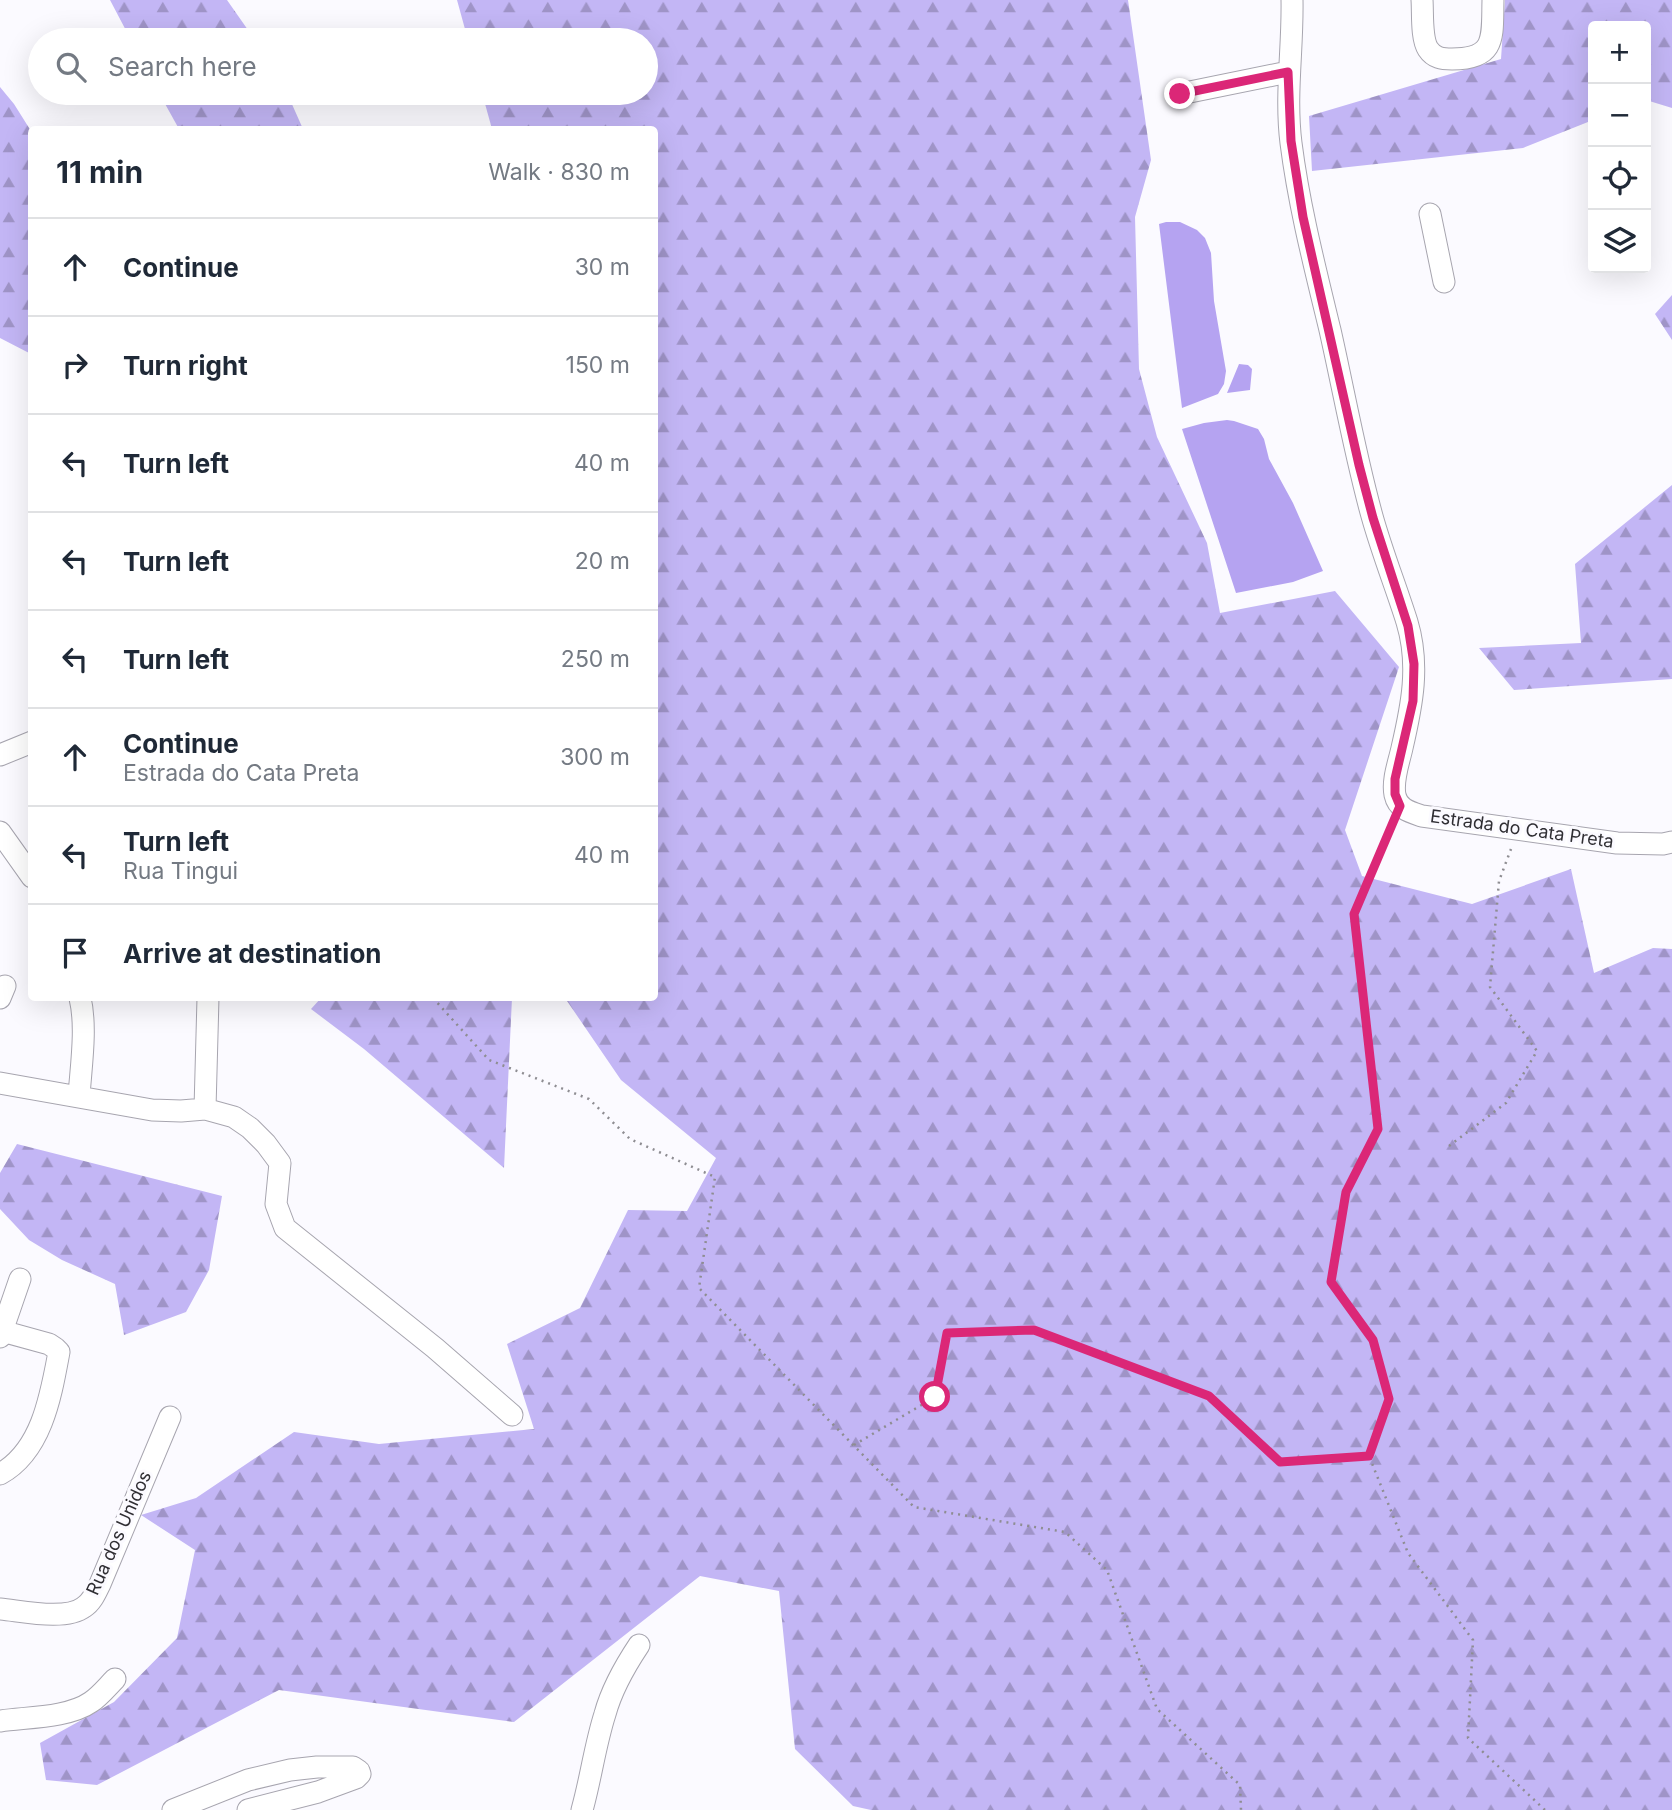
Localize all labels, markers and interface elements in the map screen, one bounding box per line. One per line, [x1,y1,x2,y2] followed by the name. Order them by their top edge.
[1588,21,1651,273] map controls
[1588,21,1651,84] button: +
[28,28,658,105] search box
[52,48,90,86] icon: search
[108,51,257,82] text: Search here
[1164,78,1195,109] route end
[1588,84,1651,147] button: −
[1588,147,1651,210] button: locate
[56,154,143,190] text: 11 min
[488,158,630,186] text: Walk · 830 m
[1588,210,1651,273] button: layers
[56,248,94,286] icon: ahead
[123,252,239,283] text: Continue
[575,253,630,281] text: 30 m
[56,346,94,384] icon: right
[123,350,248,381] text: Turn right
[566,351,630,379] text: 150 m
[56,444,94,482] icon: left
[123,448,229,479] text: Turn left
[574,449,630,477] text: 40 m
[56,542,94,580] icon: left
[123,546,229,577] text: Turn left
[575,547,630,575] text: 20 m
[56,640,94,678] icon: left
[123,644,229,675] text: Turn left
[561,645,630,673] text: 250 m
[123,728,239,759] text: Continue
[56,738,94,776] icon: ahead
[560,743,630,771] text: 300 m
[123,759,360,787] text: Estrada do Cata Preta
[1429,805,1615,852] street label: Estrada do Cata Preta
[123,826,229,857] text: Turn left
[56,836,94,874] icon: left
[574,841,630,869] text: 40 m
[123,857,238,885] text: Rua Tingui
[56,934,94,972] icon: arrive
[123,938,382,969] text: Arrive at destination
[919,1381,950,1412] route start
[82,1468,155,1598] street label: Rua dos Unidos

